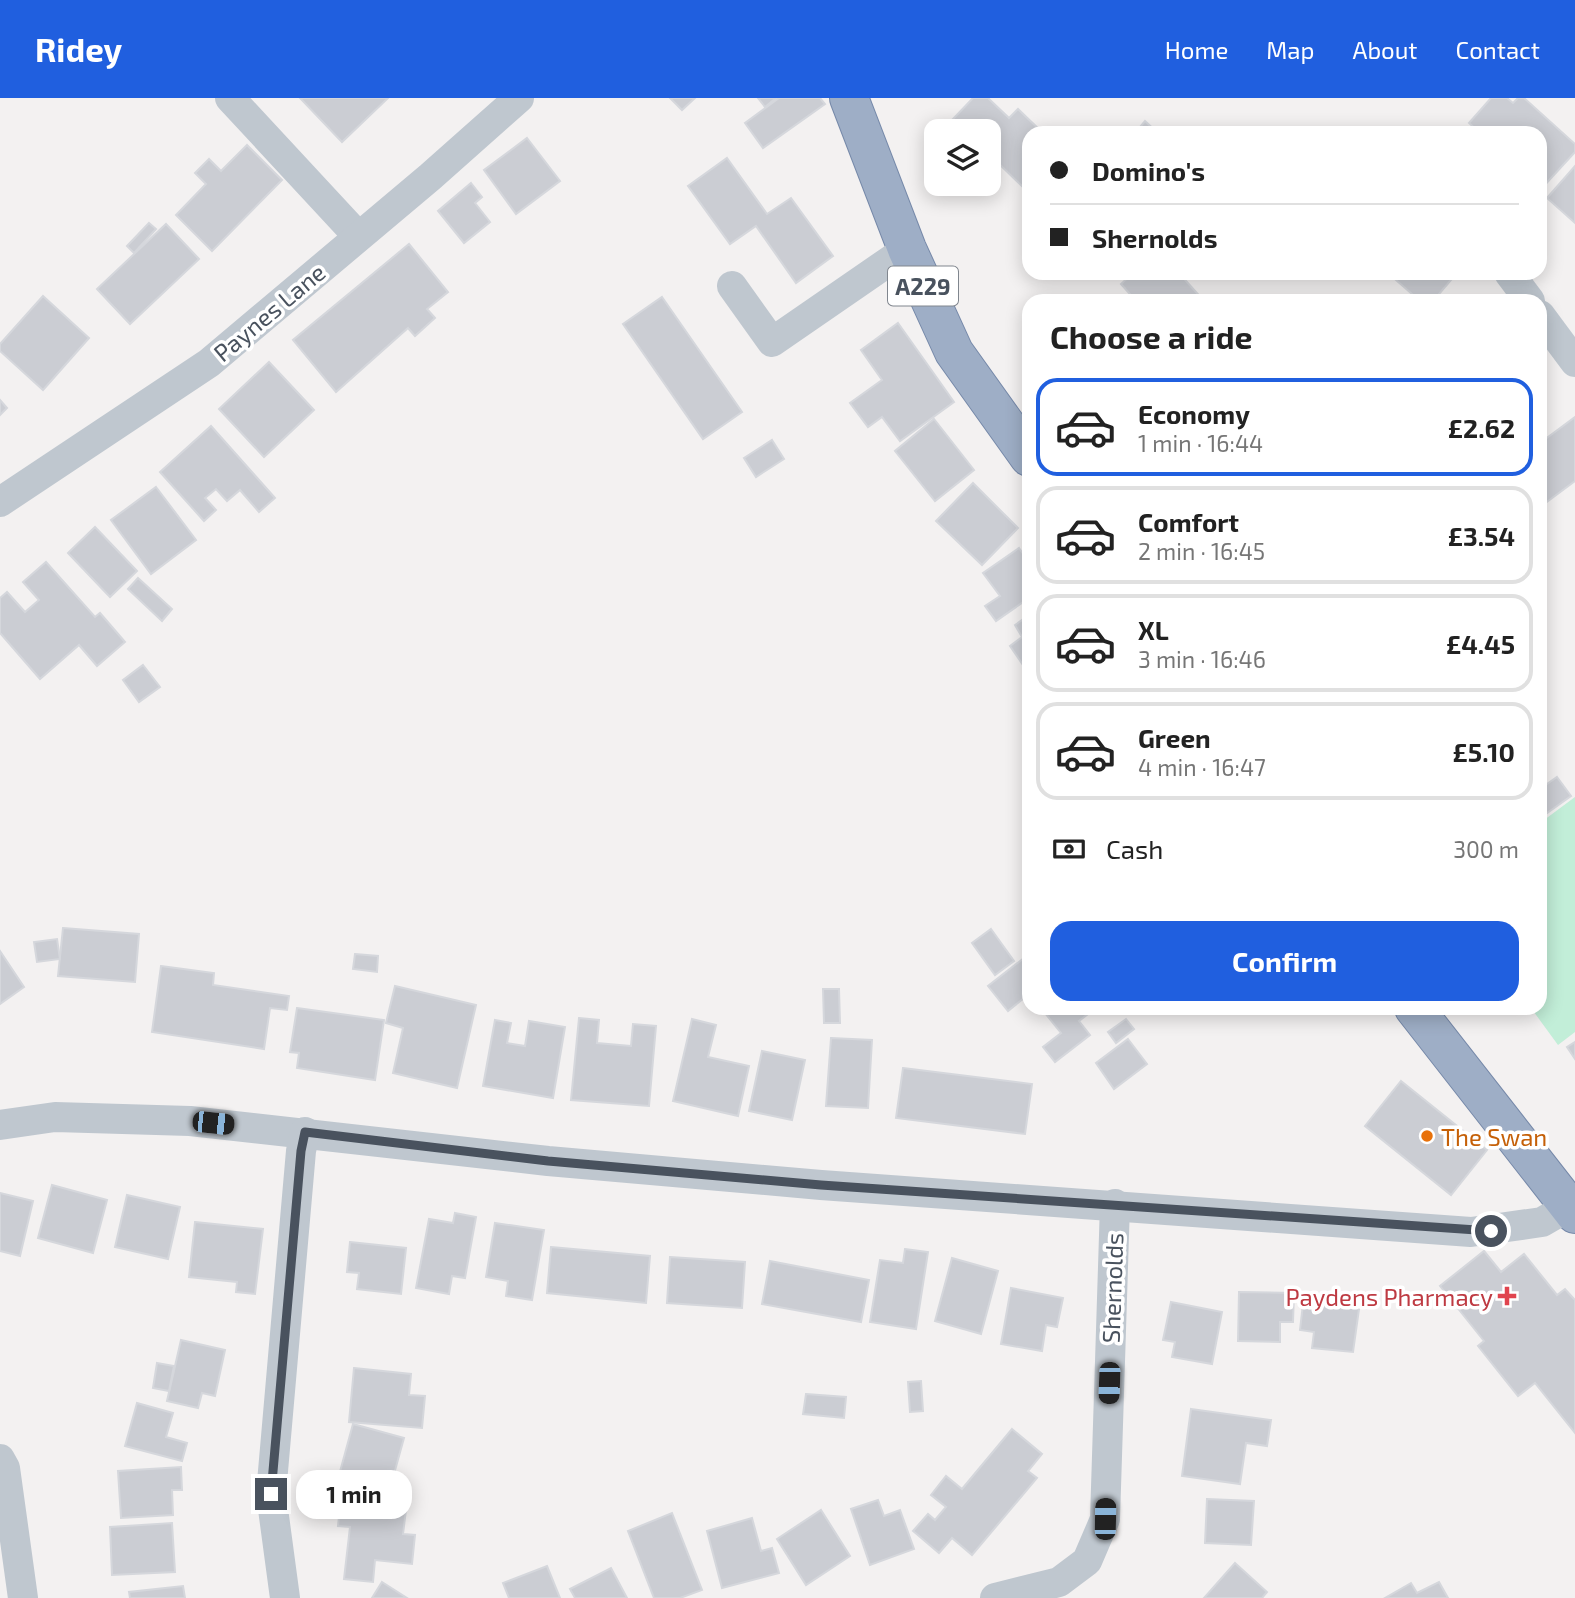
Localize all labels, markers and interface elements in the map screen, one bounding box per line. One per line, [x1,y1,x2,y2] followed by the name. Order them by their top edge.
[35,29,122,69] text: Ridey
[1165,35,1228,64] text: Home
[1266,35,1314,64] text: Map
[1352,35,1418,64] text: About
[1456,35,1540,64] text: Contact
[924,119,1001,196] map controls
[924,119,1001,196] button: layers
[1092,155,1205,186] text: Domino's
[1092,222,1217,253] text: Shernolds
[207,257,331,367] street label: Paynes Lane
[888,266,958,306] road number: A229
[1050,317,1253,355] text: Choose a ride
[1054,396,1117,459] icon: car
[1138,398,1250,429] text: Economy
[1448,412,1515,443] text: £2.62
[1138,429,1263,457] text: 1 min · 16:44
[1054,504,1117,567] icon: car
[1138,506,1239,537] text: Comfort
[1448,520,1515,551] text: £3.54
[1138,537,1265,565] text: 2 min · 16:45
[1054,612,1117,675] icon: car
[1138,614,1169,645] text: XL
[1446,628,1515,659] text: £4.45
[1138,645,1266,673] text: 3 min · 16:46
[1054,720,1117,783] icon: car
[1138,722,1211,753] text: Green
[1453,736,1515,767] text: £5.10
[1138,753,1266,781] text: 4 min · 16:47
[1050,830,1088,868] icon: cash
[1106,833,1163,864] text: Cash
[1453,835,1519,863] text: 300 m
[1050,921,1519,1001] button: Confirm
[192,1110,235,1136] car
[1441,1122,1547,1151] place label: The Swan
[1419,1128,1435,1144] marker: The Swan
[1475,1215,1507,1247] route start
[1096,1232,1128,1344] street label: Shernolds
[1286,1282,1493,1311] place label: Paydens Pharmacy
[1499,1288,1515,1304] marker: Paydens Pharmacy
[1098,1362,1121,1404] car
[296,1470,411,1518] callout: 1 min
[255,1478,287,1510] route end
[326,1480,382,1508] text: 1 min
[1095,1498,1116,1540] car

